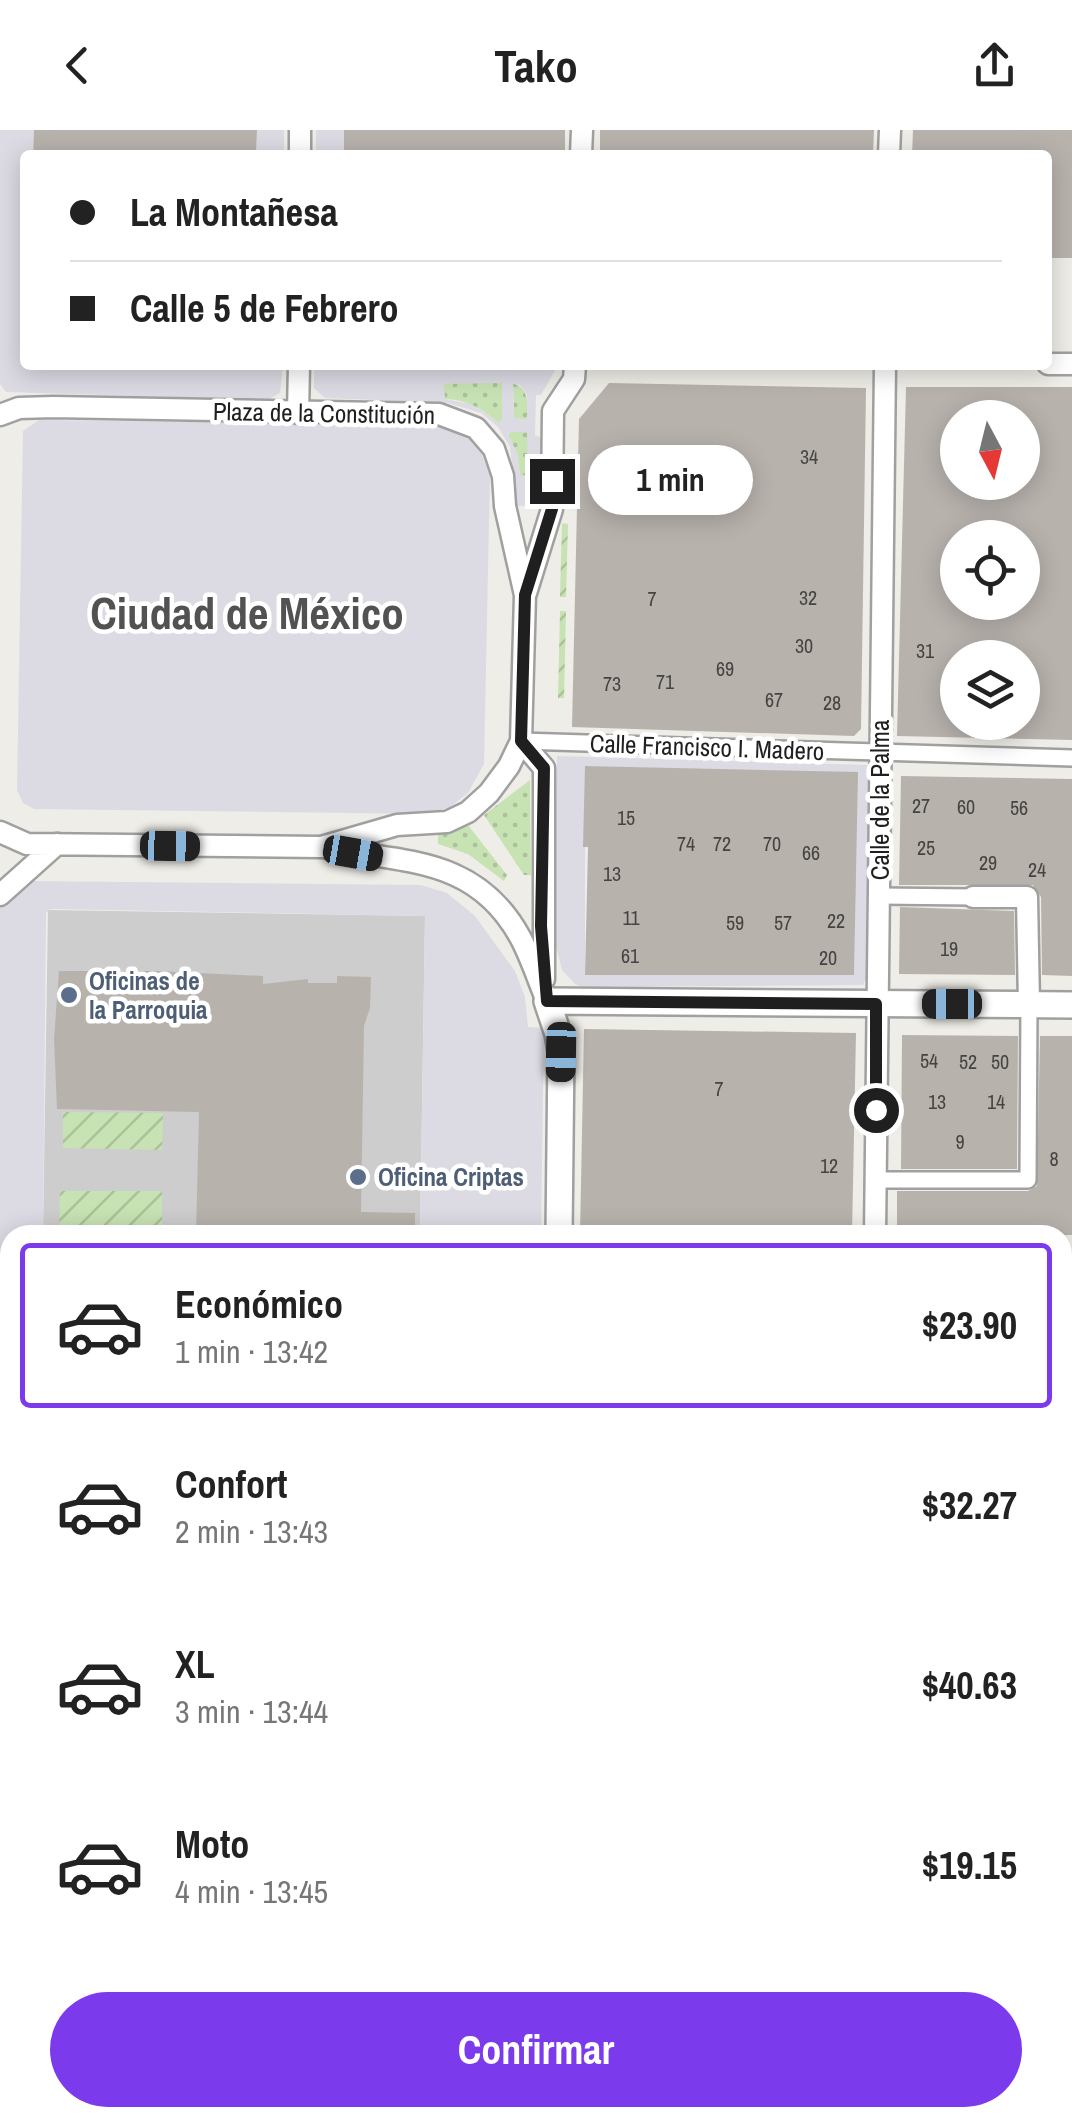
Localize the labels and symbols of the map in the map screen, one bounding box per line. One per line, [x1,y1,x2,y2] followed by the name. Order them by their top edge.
[213,394,435,432] street label: Plaza de la Constitución
[940,400,1040,500] north arrow
[800,443,818,470] house number: 34
[587,446,752,516] callout: 1 min
[530,459,575,504] route end
[90,582,404,643] district label: Ciudad de México
[799,584,817,611] house number: 32
[647,585,657,612] house number: 7
[795,632,813,659] house number: 30
[916,637,934,664] house number: 31
[716,655,734,682] house number: 69
[656,668,674,695] house number: 71
[603,670,621,697] house number: 73
[765,686,783,713] house number: 67
[823,689,841,716] house number: 28
[863,719,897,880] street label: Calle de la Palma
[589,726,825,768] street label: Calle Francisco I. Madero
[912,792,930,819] house number: 27
[957,793,975,820] house number: 60
[1010,794,1028,821] house number: 56
[617,804,635,831] house number: 15
[140,830,200,862] car
[677,830,695,857] house number: 74
[713,830,731,857] house number: 72
[763,830,781,857] house number: 70
[321,833,385,873] car
[917,834,935,861] house number: 25
[802,839,820,866] house number: 66
[979,849,997,876] house number: 29
[1028,856,1046,883] house number: 24
[603,860,621,887] house number: 13
[622,904,640,931] house number: 11
[827,907,845,934] house number: 22
[726,909,744,936] house number: 59
[774,909,792,936] house number: 57
[940,935,958,962] house number: 19
[621,942,639,969] house number: 61
[819,944,837,971] house number: 20
[89,964,208,1027] place label: Oficinas de la Parroquia
[58,984,80,1006] marker: Oficinas de la Parroquia
[922,989,982,1019] car
[545,1022,577,1082] car
[920,1047,938,1074] house number: 54
[959,1048,977,1075] house number: 52
[991,1048,1009,1075] house number: 50
[714,1075,724,1102] house number: 7
[854,1088,899,1133] route start
[928,1088,946,1115] house number: 13
[987,1088,1005,1115] house number: 14
[955,1128,965,1155] house number: 9
[1049,1145,1059,1172] house number: 8
[820,1152,838,1179] house number: 12
[378,1160,524,1194] place label: Oficina Criptas
[347,1166,369,1188] marker: Oficina Criptas

